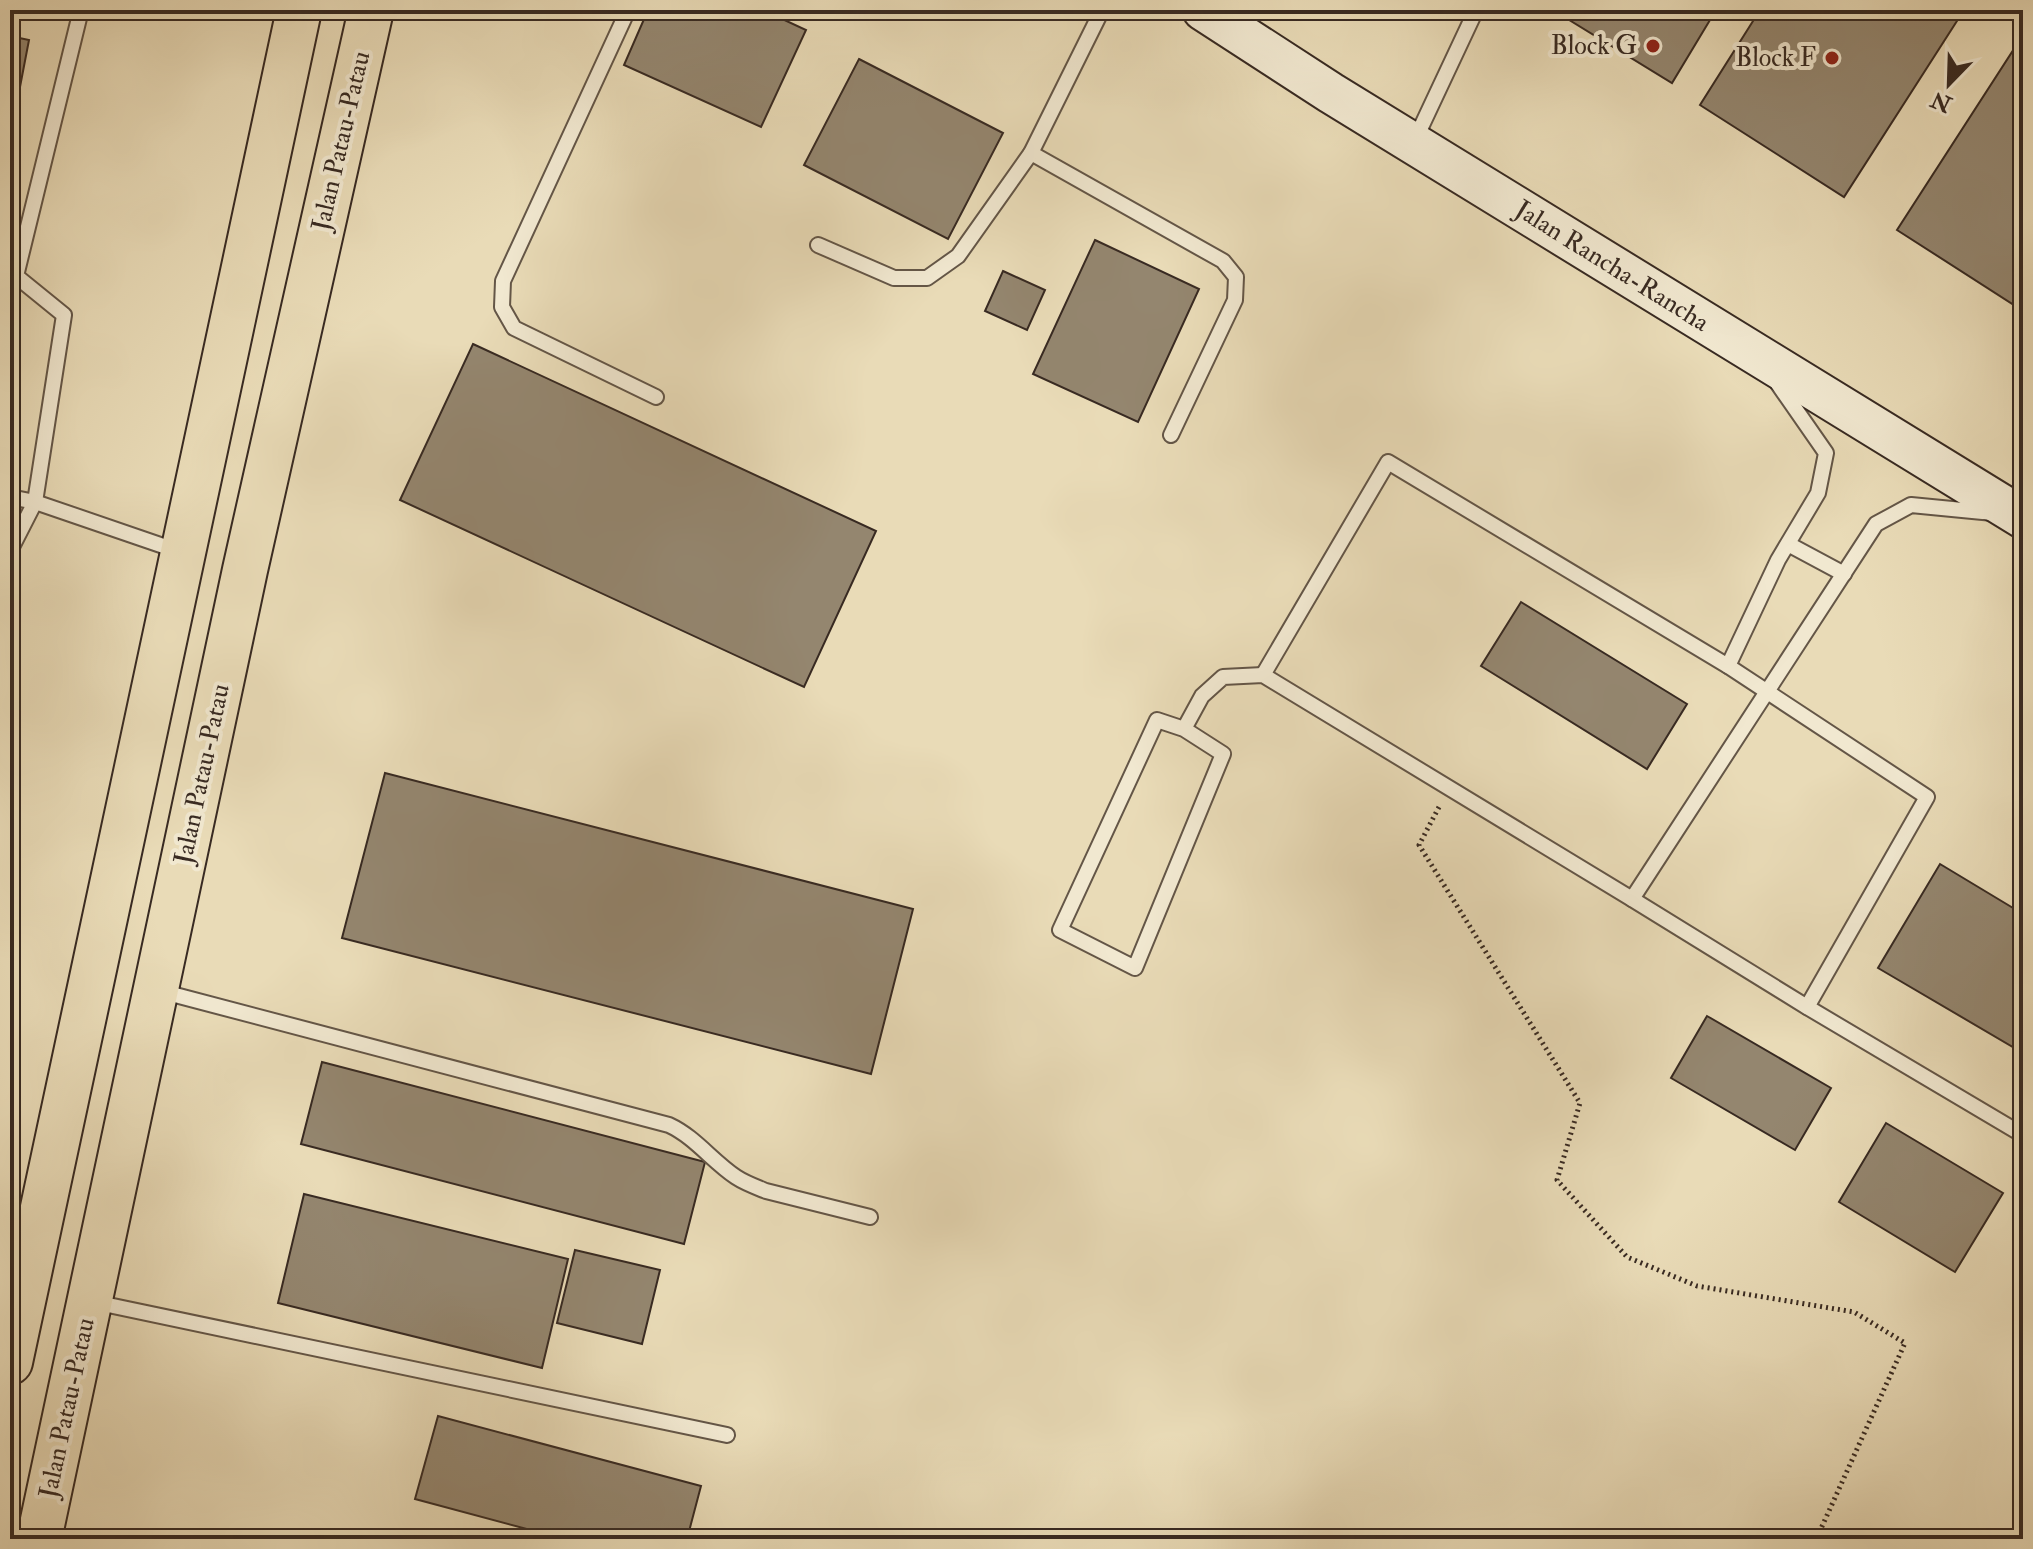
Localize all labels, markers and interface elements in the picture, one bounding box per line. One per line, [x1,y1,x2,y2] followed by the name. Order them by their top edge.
[1551,30,1637,62] place label: Block G
[1644,37,1662,55] marker: Block G
[1735,42,1816,74] place label: Block F
[1909,44,1989,124] north arrow
[305,48,377,235] street label: Jalan Patau-Patau
[1823,49,1841,67] marker: Block F
[1927,85,1957,119] text: N
[1508,193,1715,339] street label: Jalan Rancha-Rancha
[167,681,237,868] street label: Jalan Patau-Patau
[32,1315,102,1502] street label: Jalan Patau-Patau

